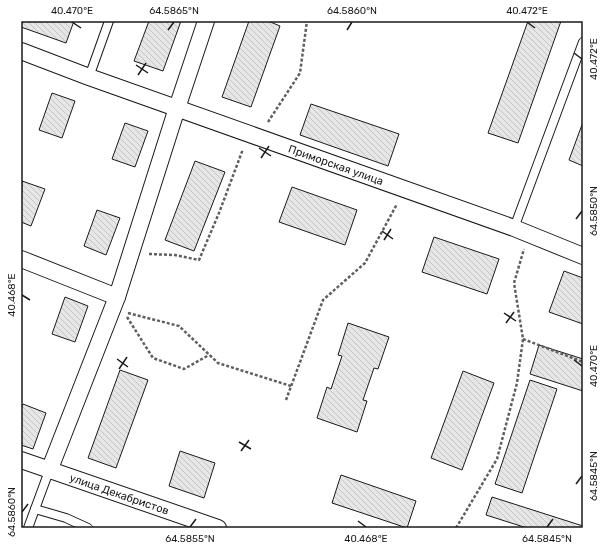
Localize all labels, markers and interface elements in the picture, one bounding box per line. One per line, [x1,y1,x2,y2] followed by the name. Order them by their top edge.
[51,5,93,17] text: 40.470°E
[149,5,199,17] text: 64.5865°N
[327,5,377,17] text: 64.5860°N
[506,5,548,17] text: 40.472°E
[588,38,600,80] text: 40.472°E
[287,142,385,188] street label: Приморская улица
[588,186,600,236] text: 64.5850°N
[6,273,18,317] text: 40.468°E
[588,345,600,387] text: 40.470°E
[588,451,600,501] text: 64.5845°N
[68,471,171,518] street label: улица Декабристов
[6,487,18,537] text: 64.5860°N
[165,533,215,545] text: 64.5855°N
[344,533,388,545] text: 40.468°E
[522,533,572,545] text: 64.5845°N

